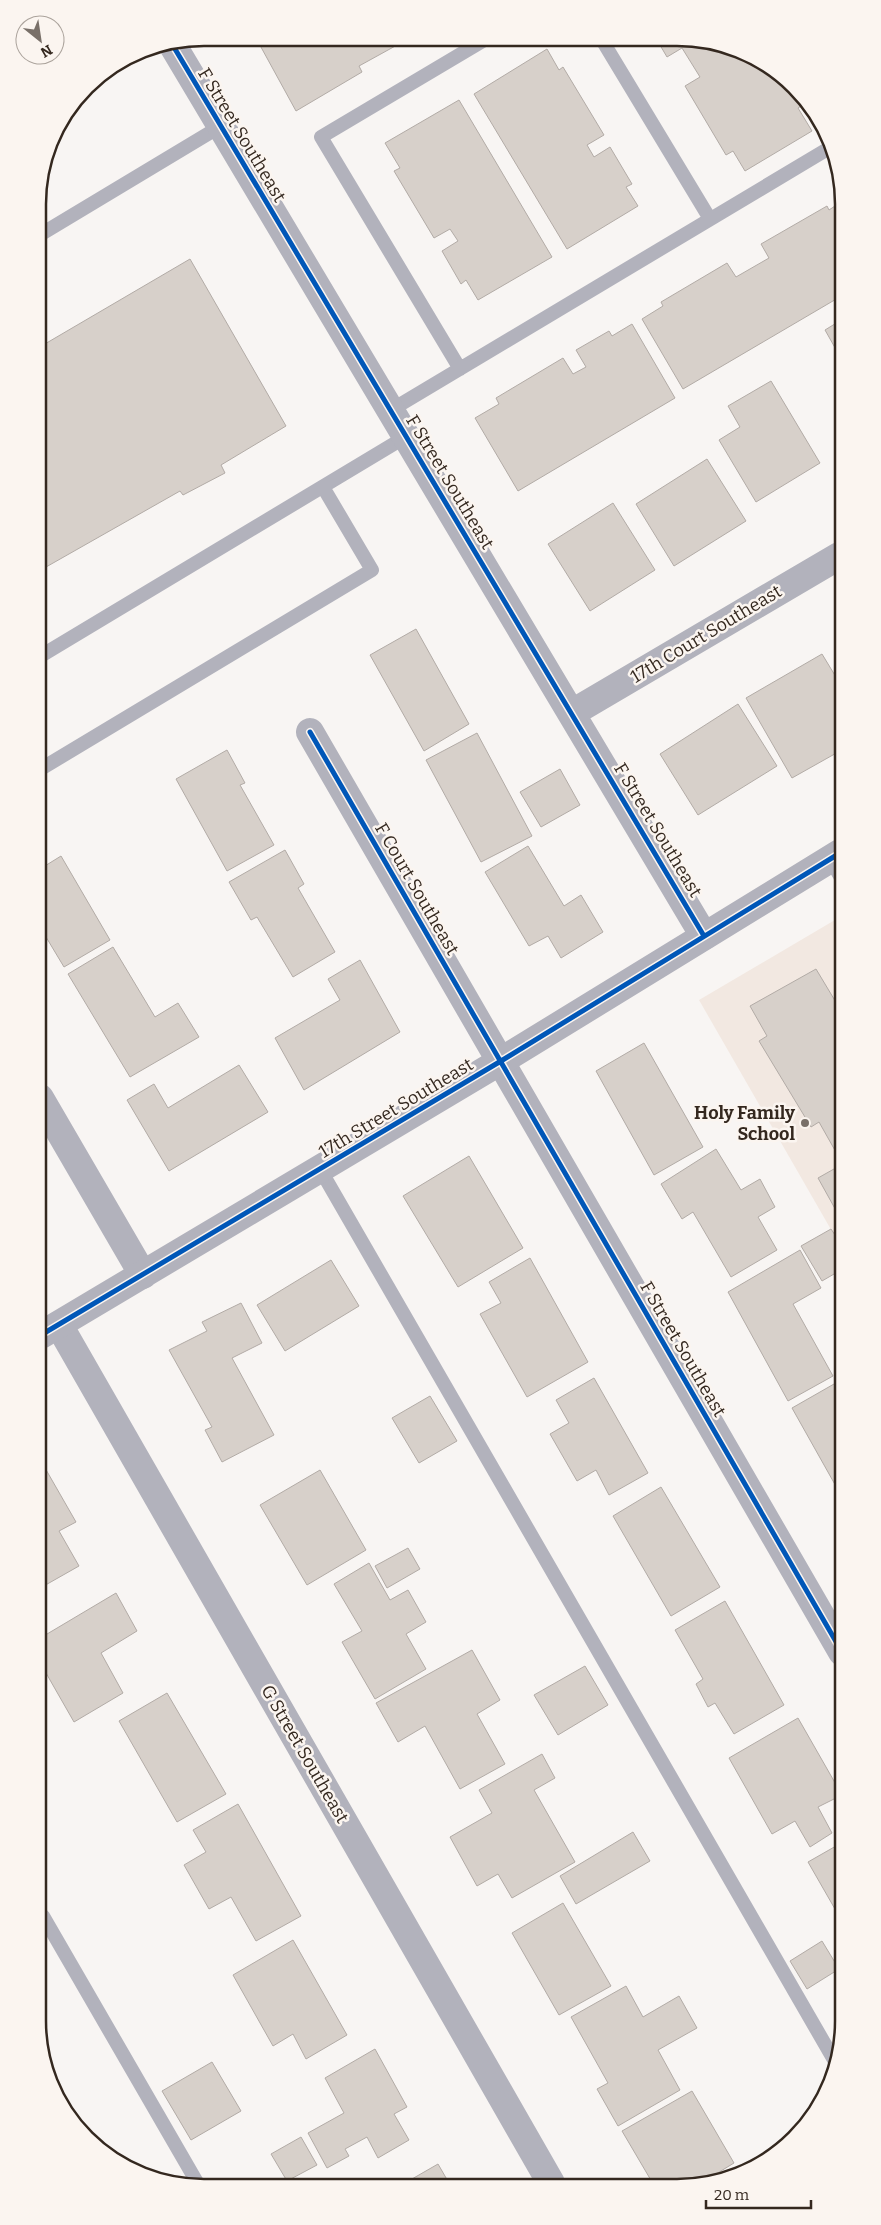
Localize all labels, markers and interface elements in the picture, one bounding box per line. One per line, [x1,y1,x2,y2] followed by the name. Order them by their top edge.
[15,15,65,65] north arrow
[37,41,55,61] text: N
[193,64,291,206] street label: F Street Southeast
[401,411,499,553] street label: F Street Southeast
[626,580,786,688] street label: 17th Court Southeast
[609,759,707,901] street label: F Street Southeast
[370,819,464,959] street label: F Court Southeast
[315,1053,478,1163] street label: 17th Street Southeast
[694,1102,796,1145] place label: Holy Family School
[799,1117,811,1129] marker: Holy Family School
[635,1277,731,1421] street label: F Street Southeast
[257,1681,354,1827] street label: G Street Southeast
[706,2178,811,2210] scale bar
[714,2186,750,2204] text: 20 m

